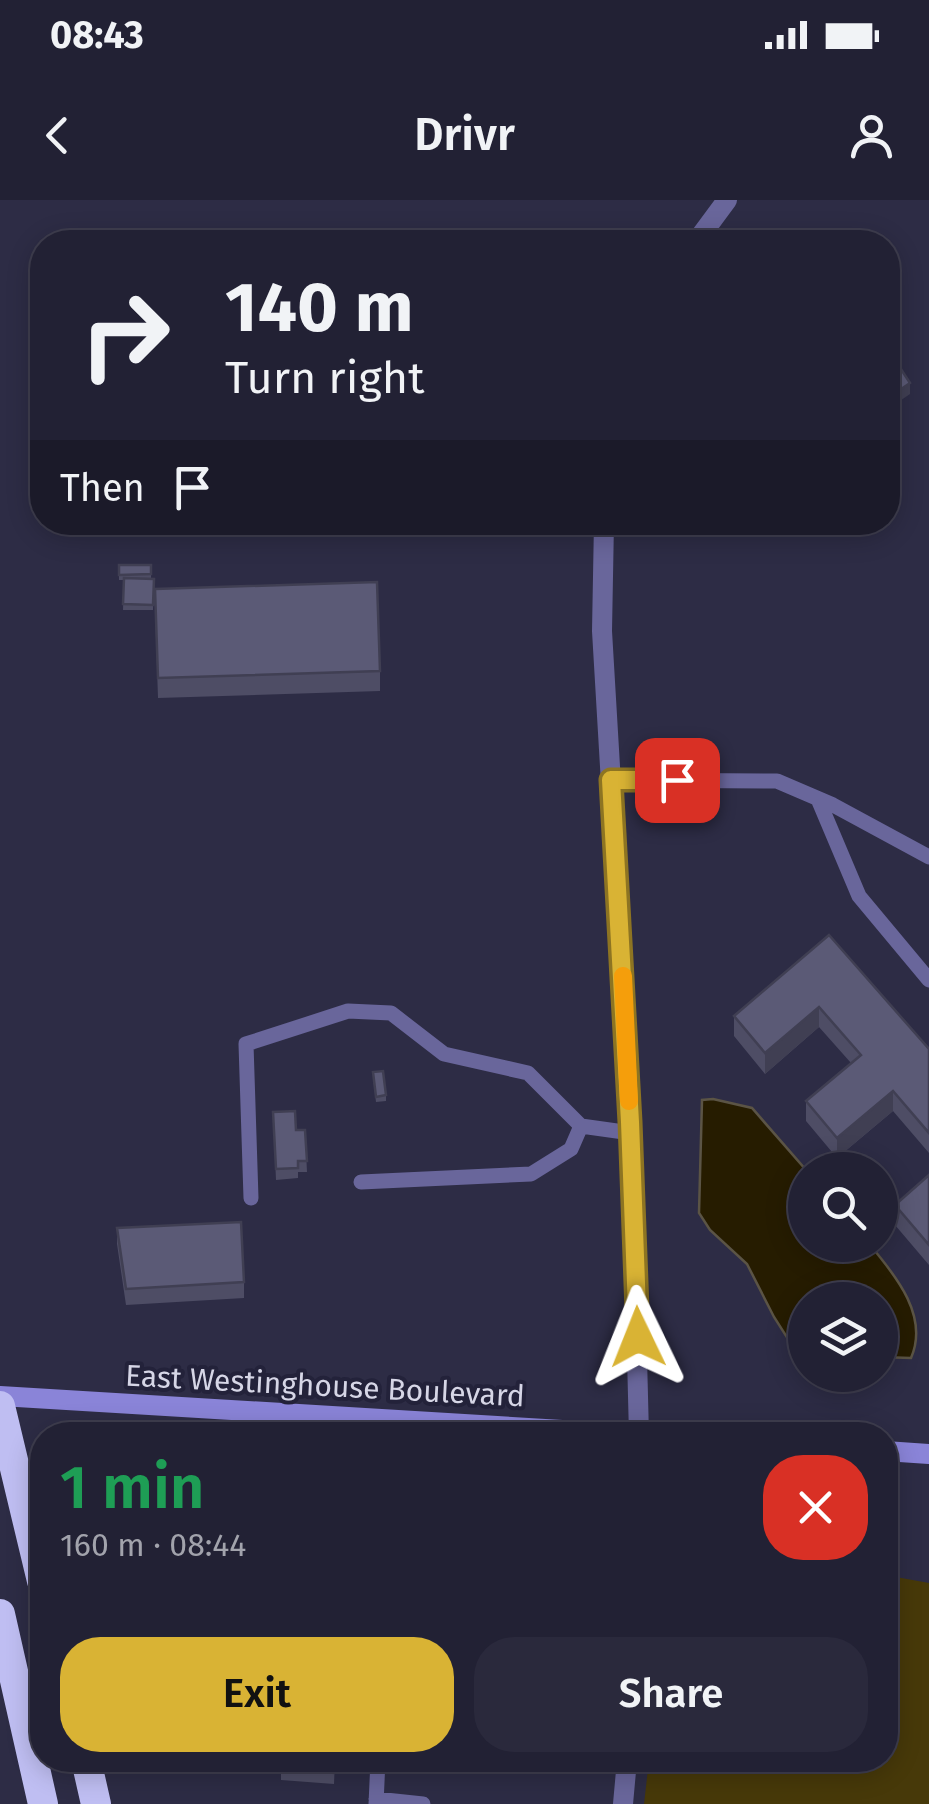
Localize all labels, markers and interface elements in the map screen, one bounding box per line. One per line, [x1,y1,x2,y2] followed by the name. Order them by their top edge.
[50,12,144,58] text: 08:43
[30,108,85,163] icon: back
[414,108,515,162] text: Drivr
[844,108,899,163] icon: person
[225,266,414,350] text: 140 m
[60,270,190,400] icon: right
[225,351,424,405] text: Turn right
[165,460,220,515] icon: arrive
[60,465,145,511] text: Then
[635,738,720,823] pin
[650,753,705,808] icon: arrive
[788,1152,898,1392] map controls
[788,1152,898,1262] button: search
[788,1282,898,1392] button: layers
[586,1285,690,1389] position arrow
[124,1358,526,1414] street label: East Westinghouse Boulevard
[60,1452,205,1524] text: 1 min
[763,1455,868,1560] button: close
[60,1526,246,1564] text: 160 m · 08:44
[60,1637,454,1752] button: Exit
[474,1637,868,1752] button: Share

